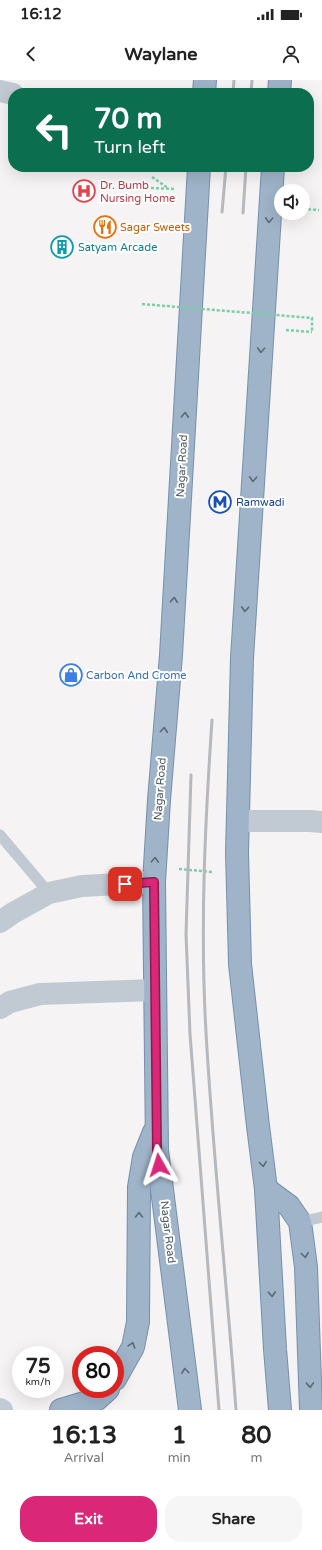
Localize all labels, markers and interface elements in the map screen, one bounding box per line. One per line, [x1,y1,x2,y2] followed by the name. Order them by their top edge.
[20,5,62,23] text: 16:12
[20,43,42,65] icon: back
[125,43,197,65] text: Waylane
[280,43,302,65] icon: person
[94,102,162,136] text: 70 m
[28,104,80,156] icon: left
[94,136,166,158] text: Turn left
[71,178,97,204] hospital icon: Dr. Bumb Nursing Home
[100,179,175,205] place label: Dr. Bumb Nursing Home
[274,184,310,220] map controls
[274,184,310,220] button: sound
[92,214,118,240] restaurant icon: Sagar Sweets
[265,217,274,223] one-way arrow
[120,221,190,234] place label: Sagar Sweets
[49,234,75,260] building icon: Satyam Arcade
[78,241,157,254] place label: Satyam Arcade
[257,347,266,353] one-way arrow
[180,412,189,418] one-way arrow
[174,434,190,498] street label: Nagar Road
[249,476,258,482] one-way arrow
[207,489,233,515] metro station icon: Ramwadi
[236,496,285,509] place label: Ramwadi
[169,597,178,603] one-way arrow
[241,606,250,612] one-way arrow
[58,662,84,688] shop icon: Carbon And Crome
[86,669,187,682] place label: Carbon And Crome
[160,727,169,733] one-way arrow
[151,757,169,821] street label: Nagar Road
[151,857,160,863] one-way arrow
[108,867,142,901] pin
[114,873,136,895] icon: arrive
[138,1144,180,1186] position arrow
[258,1161,267,1167] one-way arrow
[158,1200,178,1264] street label: Nagar Road
[135,1212,143,1218] one-way arrow
[300,1252,309,1258] one-way arrow
[268,1291,276,1297] one-way arrow
[128,1341,136,1348] one-way arrow
[72,1346,124,1398] speed limit sign: 80
[25,1355,51,1379] text: 75
[181,1368,190,1374] one-way arrow
[25,1376,51,1388] text: km/h
[306,1382,314,1388] one-way arrow
[51,1421,117,1450] text: 16:13
[172,1421,187,1450] text: 1
[241,1421,271,1450] text: 80
[64,1450,104,1466] text: Arrival
[168,1450,191,1466] text: min
[250,1450,262,1466] text: m
[20,1496,157,1542] button: Exit
[165,1496,302,1542] button: Share

